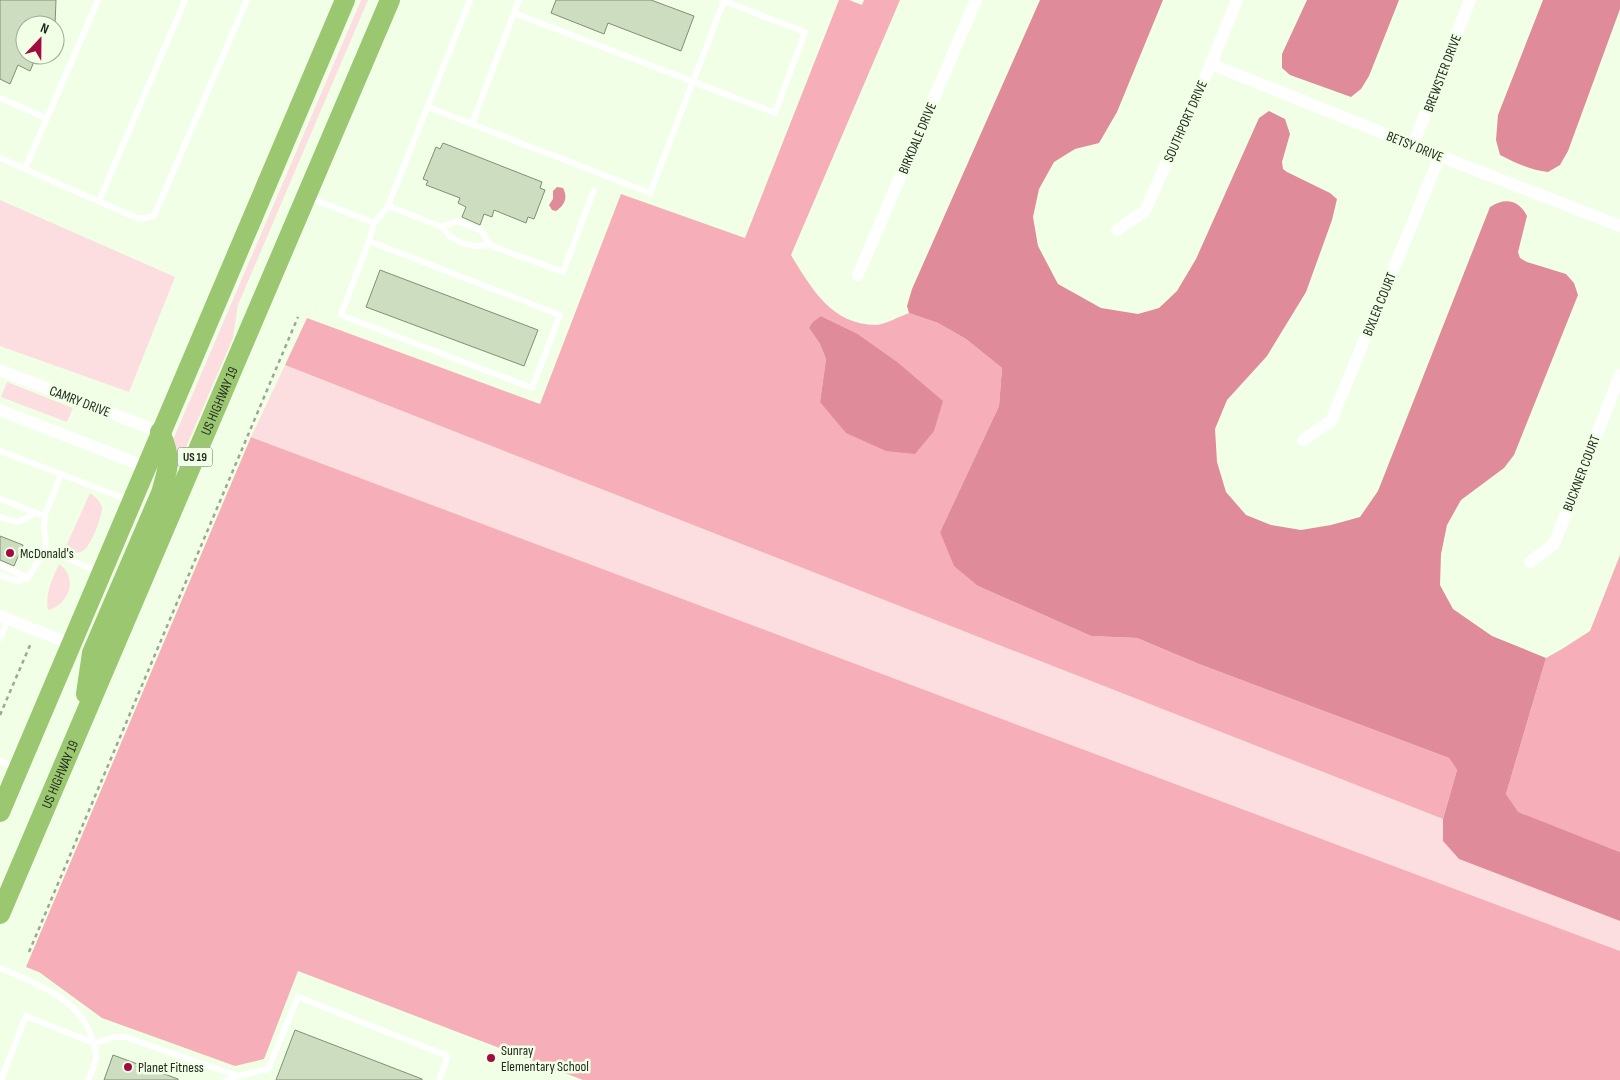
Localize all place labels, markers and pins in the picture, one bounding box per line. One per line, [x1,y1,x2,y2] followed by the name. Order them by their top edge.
[20,545,74,562] place label: McDonald's
[4,547,16,559] marker: McDonald's
[501,1042,589,1075] place label: Sunray Elementary School
[485,1052,497,1064] marker: Sunray Elementary School
[138,1059,204,1076] place label: Planet Fitness
[122,1061,134,1073] marker: Planet Fitness

